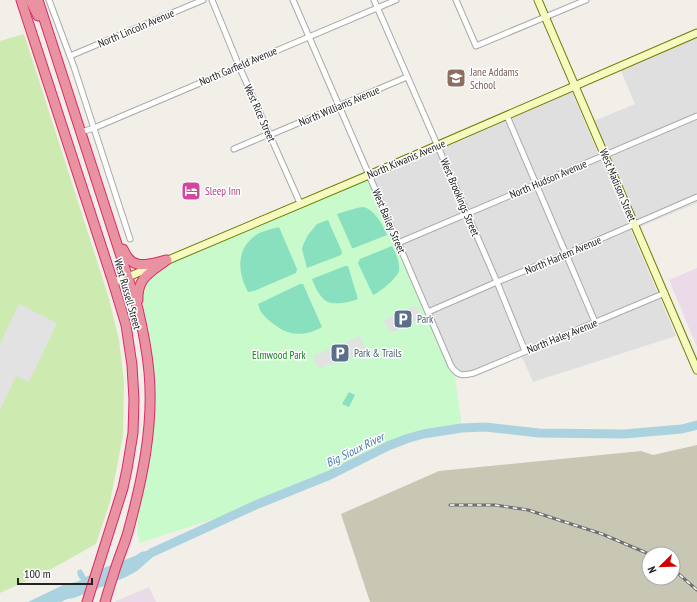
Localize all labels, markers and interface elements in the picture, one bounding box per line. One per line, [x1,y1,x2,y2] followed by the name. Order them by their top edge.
[96,5,177,50] street label: North Lincoln Avenue
[197,43,280,89] street label: North Garfield Avenue
[469,65,519,92] place label: Jane Addams School
[445,67,467,89] school or university icon: Jane Addams School
[241,82,279,144] street label: West Rice Street
[296,83,382,129] street label: North Williams Avenue
[365,136,448,182] street label: North Kiwanis Avenue
[596,147,640,223] street label: West Madison Street
[437,156,483,238] street label: West Brookings Street
[507,156,589,202] street label: North Hudson Avenue
[180,180,202,202] hotel icon: Sleep Inn
[205,184,241,198] place label: Sleep Inn
[369,187,409,255] street label: West Bailey Street
[523,232,604,277] street label: North Harlem Avenue
[111,257,145,331] street label: West Russell Street
[392,308,414,330] parking icon: Park
[417,312,434,326] place label: Park
[525,315,600,357] street label: North Haley Avenue
[329,342,351,364] parking icon: Park & Trails
[354,346,402,360] place label: Park & Trails
[252,348,307,362] park label: Elmwood Park
[323,428,388,470] water label: Big Sioux River
[641,546,681,586] north arrow
[18,560,92,586] scale bar
[644,564,659,575] text: N
[24,566,51,581] text: 100 m

